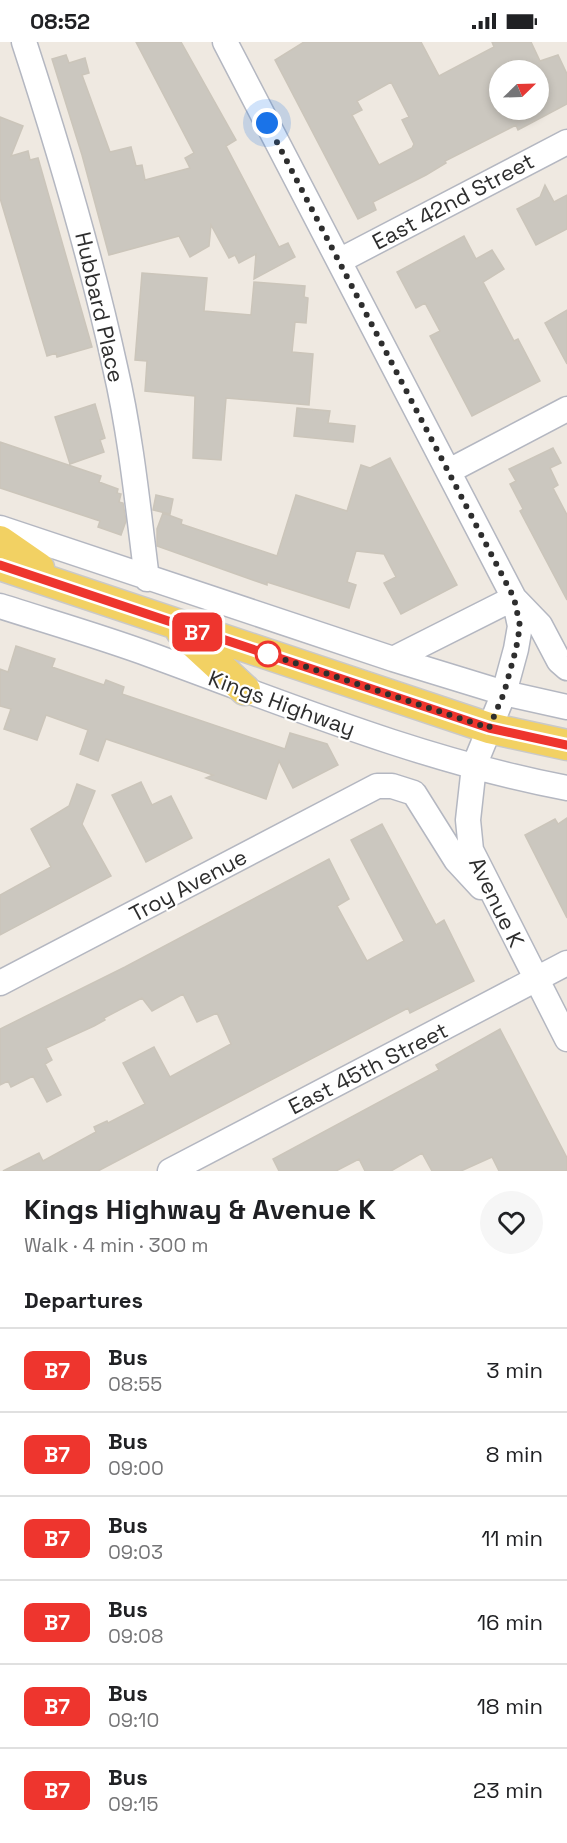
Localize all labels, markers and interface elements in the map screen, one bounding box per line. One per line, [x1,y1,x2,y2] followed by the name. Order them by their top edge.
[30,7,90,35] text: 08:52
[489,60,549,120] north arrow
[489,60,549,120] map controls
[252,108,282,138] your location
[367,146,539,256] street label: East 42nd Street
[69,229,131,385] street label: Hubbard Place
[170,612,224,652] line badge: B7
[184,619,210,646] text: B7
[255,641,281,667] unlabelled marker
[205,663,359,743] street label: Kings Highway
[124,842,252,928] street label: Troy Avenue
[463,852,531,952] street label: Avenue K
[283,1016,453,1120] street label: East 45th Street
[24,1191,376,1227] text: Kings Highway & Avenue K
[480,1191,543,1254] button: heart
[24,1232,209,1258] text: Walk · 4 min · 300 m
[24,1286,143,1314] text: Departures
[108,1343,148,1371] text: Bus
[486,1356,543,1384] text: 3 min
[44,1357,70,1384] text: B7
[108,1371,162,1397] text: 08:55
[108,1427,148,1455] text: Bus
[486,1440,543,1468] text: 8 min
[44,1441,70,1468] text: B7
[108,1455,164,1481] text: 09:00
[108,1511,148,1539] text: Bus
[481,1524,543,1552] text: 11 min
[44,1525,70,1552] text: B7
[108,1539,163,1565] text: 09:03
[108,1595,148,1623] text: Bus
[477,1608,543,1636] text: 16 min
[44,1609,70,1636] text: B7
[108,1623,163,1649] text: 09:08
[108,1679,148,1707] text: Bus
[477,1692,543,1720] text: 18 min
[44,1693,70,1720] text: B7
[108,1707,159,1733] text: 09:10
[108,1763,148,1791] text: Bus
[473,1776,543,1804] text: 23 min
[44,1777,70,1804] text: B7
[108,1791,158,1817] text: 09:15

